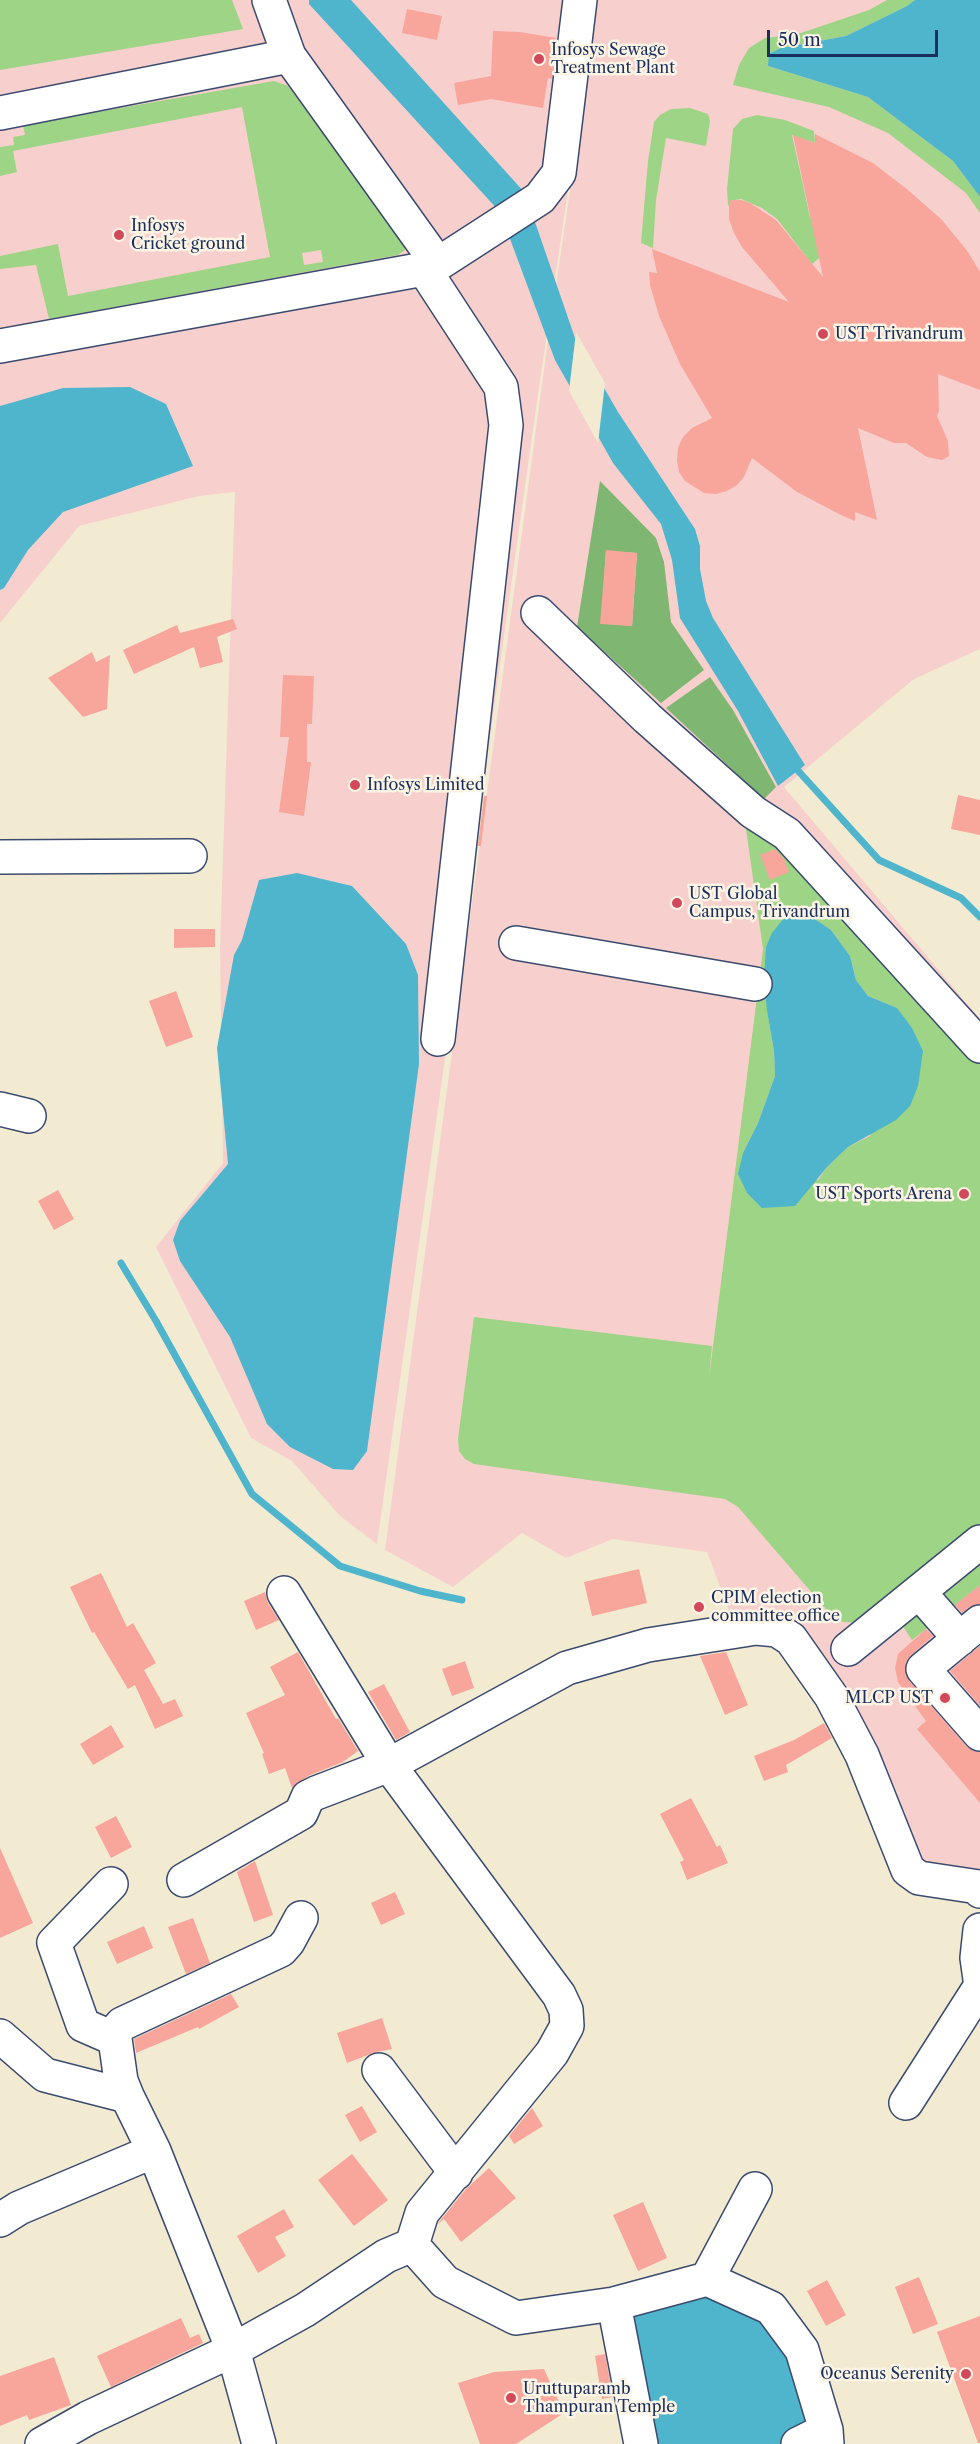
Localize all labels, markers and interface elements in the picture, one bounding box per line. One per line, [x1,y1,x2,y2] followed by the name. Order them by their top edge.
[770,18,941,56] scale bar
[778,29,821,51] text: 50 m
[551,40,675,78] place label: Infosys Sewage Treatment Plant
[532,52,546,66] marker: Infosys Sewage Treatment Plant
[131,216,245,254] place label: Infosys Cricket ground
[112,228,126,242] marker: Infosys Cricket ground
[835,324,963,344] place label: UST Trivandrum
[816,327,830,341] marker: UST Trivandrum
[367,775,485,795] place label: Infosys Limited
[348,778,362,792] marker: Infosys Limited
[689,884,850,922] place label: UST Global Campus, Trivandrum
[670,896,684,910] marker: UST Global Campus, Trivandrum
[815,1184,952,1204] place label: UST Sports Arena
[957,1187,971,1201] marker: UST Sports Arena
[711,1588,840,1626] place label: CPIM election committee office
[692,1600,706,1614] marker: CPIM election committee office
[845,1688,933,1708] place label: MLCP UST
[938,1691,952,1705] marker: MLCP UST
[820,2364,954,2384] place label: Oceanus Serenity
[959,2367,973,2381] marker: Oceanus Serenity
[523,2379,675,2417] place label: Uruttuparamb Thampuran Temple
[504,2391,518,2405] marker: Uruttuparamb Thampuran Temple

